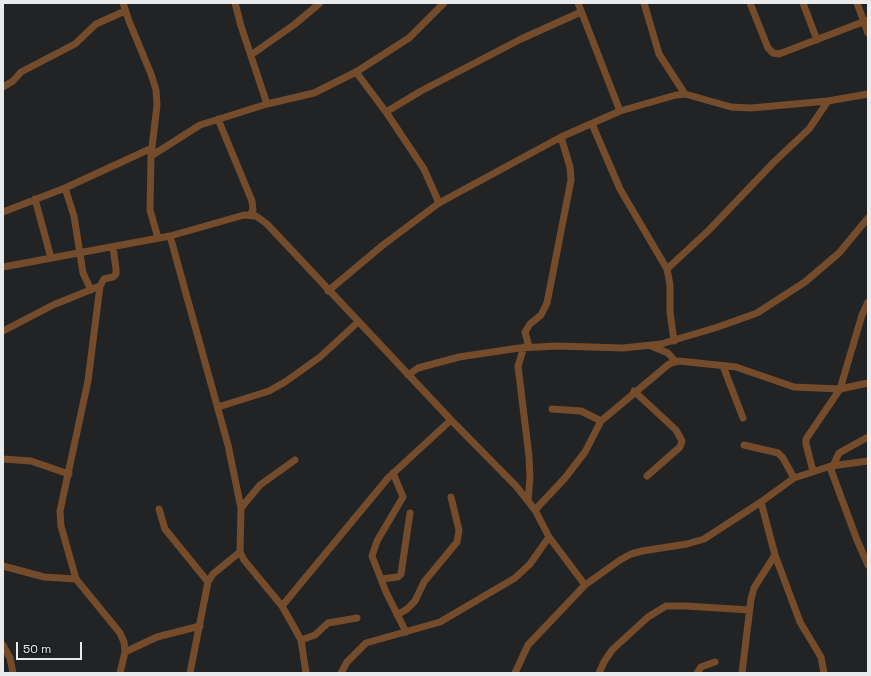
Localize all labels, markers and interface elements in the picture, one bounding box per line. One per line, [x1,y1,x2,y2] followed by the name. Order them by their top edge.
[18,634,84,660] scale bar
[23,641,51,657] text: 50 m

